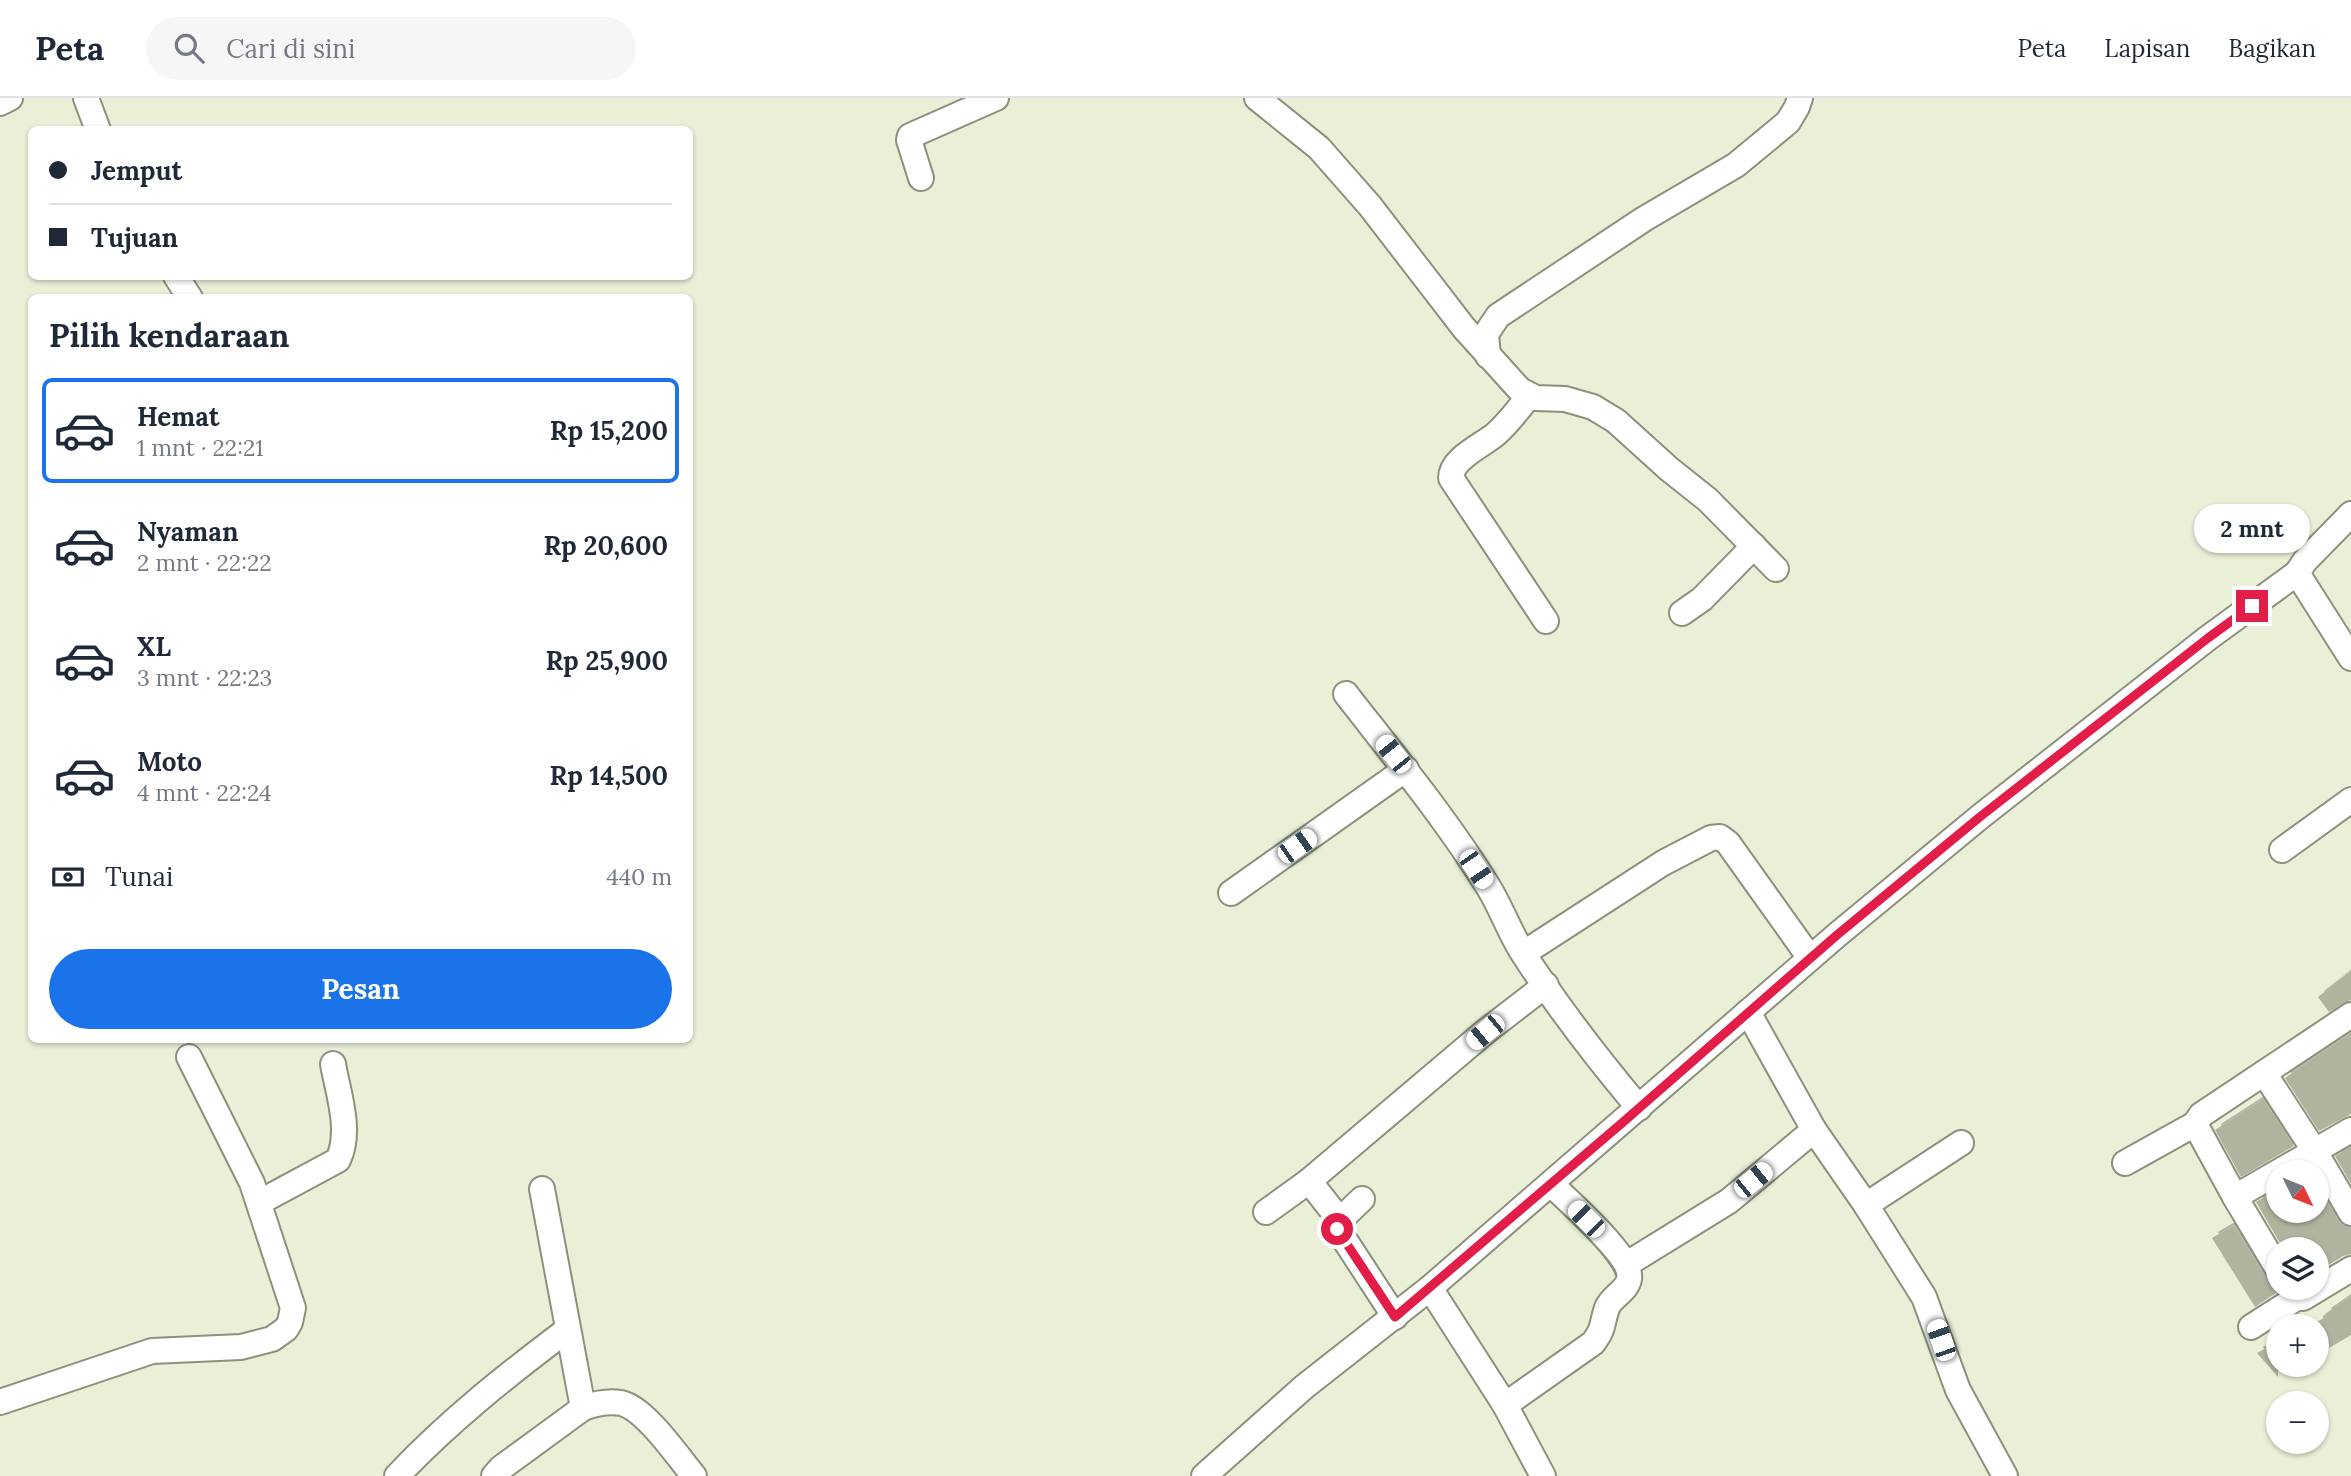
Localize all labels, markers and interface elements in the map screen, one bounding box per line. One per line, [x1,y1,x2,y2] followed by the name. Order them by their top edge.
[146,17,636,80] search box
[35,27,104,69] text: Peta
[170,29,208,67] icon: search
[226,32,355,65] text: Cari di sini
[2018,33,2066,64] text: Peta
[2104,33,2190,64] text: Lapisan
[2228,33,2316,64] text: Bagikan
[91,154,182,187] text: Jemput
[91,221,178,254] text: Tujuan
[49,315,289,356] text: Pilih kendaraan
[53,399,116,462] icon: car
[137,400,219,433] text: Hemat
[550,414,668,447] text: Rp 15,200
[137,433,264,462] text: 1 mnt · 22:21
[2194,504,2310,554] callout: 2 mnt
[53,514,116,577] icon: car
[2220,514,2284,543] text: 2 mnt
[137,515,238,548] text: Nyaman
[543,529,668,562] text: Rp 20,600
[137,548,272,577] text: 2 mnt · 22:22
[2236,590,2268,622] route end
[53,629,116,692] icon: car
[137,630,171,663] text: XL
[545,644,668,677] text: Rp 25,900
[137,663,272,692] text: 3 mnt · 22:23
[1372,731,1415,777] car
[53,744,116,807] icon: car
[137,745,202,778] text: Moto
[549,759,668,792] text: Rp 14,500
[137,778,271,807] text: 4 mnt · 22:24
[1274,825,1321,867] car
[1456,846,1497,892] car
[49,858,87,896] icon: cash
[105,860,173,893] text: Tunai
[606,862,672,891] text: 440 m
[49,949,672,1029] button: Pesan
[1463,1010,1508,1054] car
[1731,1159,1776,1201] car
[2266,1160,2329,1223] north arrow
[2266,1160,2329,1454] map controls
[1564,1197,1609,1241] car
[1321,1213,1353,1245] route start
[2266,1237,2329,1300] button: layers
[2266,1314,2329,1377] button: +
[1925,1317,1958,1363] car
[2266,1391,2329,1454] button: −

